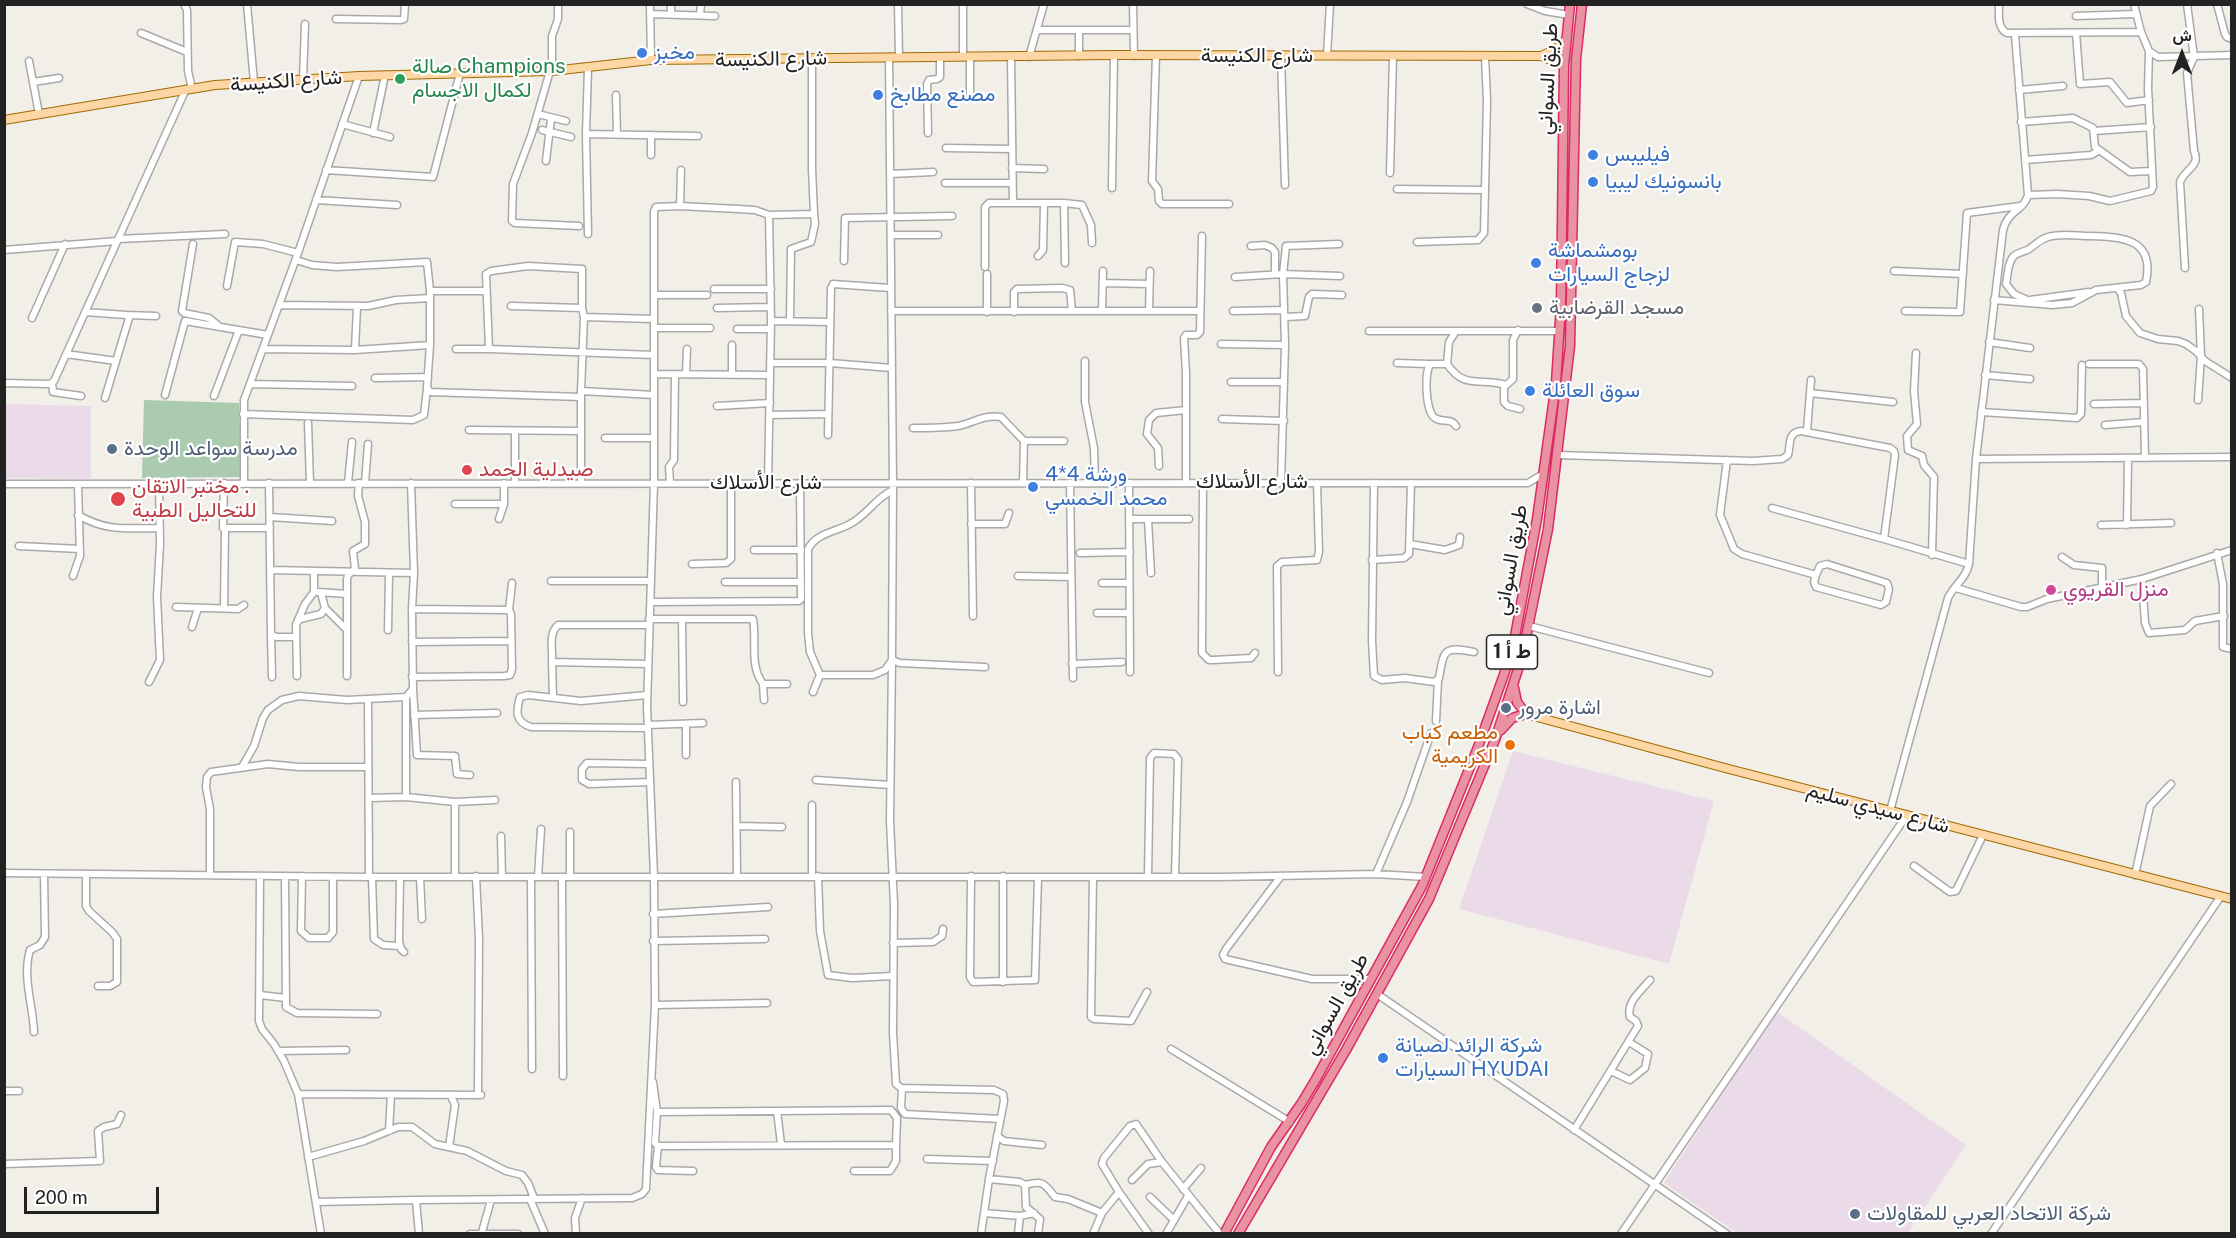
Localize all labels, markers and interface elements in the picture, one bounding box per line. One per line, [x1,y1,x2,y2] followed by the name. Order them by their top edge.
[1532,22,1564,136] street label: طريق السواني
[2152,24,2212,84] north arrow
[2172,26,2192,45] text: ش
[654,40,695,66] place label: مخبز
[1201,43,1313,69] street label: شارع الكنيسة
[715,45,827,73] street label: شارع الكنيسة
[635,46,649,60] marker: مخبز
[412,54,566,104] place label: صالة Champions لكمال الاجسام
[229,65,343,97] street label: شارع الكنيسة
[393,72,407,86] marker: صالة Champions لكمال الاجسام
[890,82,996,108] place label: مصنع مطابخ
[871,88,885,102] marker: مصنع مطابخ
[1605,142,1670,168] place label: فيليبس
[1586,148,1600,162] marker: فيليبس
[1605,169,1722,195] place label: بانسونيك ليبيا
[1586,175,1600,189] marker: بانسونيك ليبيا
[1548,238,1670,288] place label: بومشماشة لزجاج السيارات
[1529,256,1543,270] marker: بومشماشة لزجاج السيارات
[1549,295,1684,321] place label: مسجد القرضابية
[1530,301,1544,315] marker: مسجد القرضابية
[1542,378,1640,404] place label: سوق العائلة
[1523,384,1537,398] marker: سوق العائلة
[124,436,298,462] place label: مدرسة سواعد الوحدة
[105,442,119,456] marker: مدرسة سواعد الوحدة
[479,457,593,483] place label: صيدلية الحمد
[1045,462,1167,512] place label: 4*4 ورشة محمد الخمسي
[460,463,474,477] marker: صيدلية الحمد
[1196,469,1308,495] street label: شارع الأسلاك
[710,470,822,496] street label: شارع الأسلاك
[132,474,256,524] place label: مختبر اﻻتقان . للتحاليل الطبية
[1026,480,1040,494] marker: 4*4 ورشة محمد الخمسي
[109,490,127,508] marker: مختبر اﻻتقان . للتحاليل الطبية
[1489,503,1533,617] street label: طريق السواني
[2063,577,2169,603] place label: منزل القريوي
[2044,583,2058,597] marker: منزل القريوي
[1486,635,1538,669] road number: ط أ 1
[1518,695,1601,721] place label: اشارة مرور
[1499,701,1513,715] marker: اشارة مرور
[1402,720,1498,770] place label: مطعم كباب الكريمية
[1503,738,1517,752] marker: مطعم كباب الكريمية
[1804,777,1952,839] street label: شارع سيدي سليم
[1298,949,1374,1059] street label: طريق السواني
[1395,1033,1549,1083] place label: شركة الرائد لصيانة السيارات HYUDAI
[1376,1051,1390,1065] marker: شركة الرائد لصيانة السيارات HYUDAI
[27,1175,162,1213] scale bar
[35,1187,88,1208] text: 200 m
[1867,1201,2111,1227] place label: شركة الاتحاد العربي للمقاولات
[1848,1207,1862,1221] marker: شركة الاتحاد العربي للمقاولات

